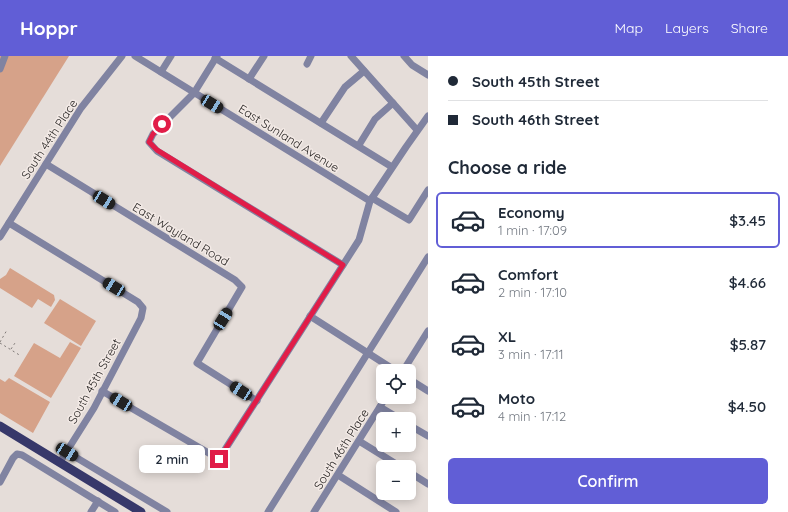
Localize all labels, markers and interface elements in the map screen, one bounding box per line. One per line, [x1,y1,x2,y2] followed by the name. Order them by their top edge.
[20,16,78,40] text: Hoppr
[614,19,643,37] text: Map
[665,19,709,37] text: Layers
[731,19,768,37] text: Share
[472,72,600,91] text: South 45th Street
[199,93,225,115] car
[18,96,80,182] street label: South 44th Place
[236,101,342,175] street label: East Sunland Avenue
[472,110,600,129] text: South 46th Street
[153,115,171,133] route start
[448,156,567,179] text: Choose a ride
[91,189,117,211] car
[130,199,232,269] street label: East Wayland Road
[450,202,486,238] icon: car
[498,203,565,222] text: Economy
[729,211,766,230] text: $3.45
[498,222,567,238] text: 1 min · 17:09
[450,264,486,300] icon: car
[498,265,559,284] text: Comfort
[729,273,766,292] text: $4.66
[101,276,127,298] car
[498,284,567,300] text: 2 min · 17:10
[212,306,234,332] car
[450,326,486,362] icon: car
[498,327,516,346] text: XL
[730,335,766,354] text: $5.87
[64,336,124,426] street label: South 45th Street
[498,346,564,362] text: 3 min · 17:11
[376,364,416,500] map controls
[376,364,416,404] button: locate
[228,379,254,403] car
[450,388,486,424] icon: car
[498,389,535,408] text: Moto
[108,391,134,413] car
[728,397,766,416] text: $4.50
[310,406,372,492] street label: South 46th Place
[498,408,566,424] text: 4 min · 17:12
[376,412,416,452] button: +
[54,441,80,463] car
[139,445,205,473] callout: 2 min
[210,450,228,468] route end
[155,451,189,467] text: 2 min
[448,458,768,504] button: Confirm
[376,460,416,500] button: −

